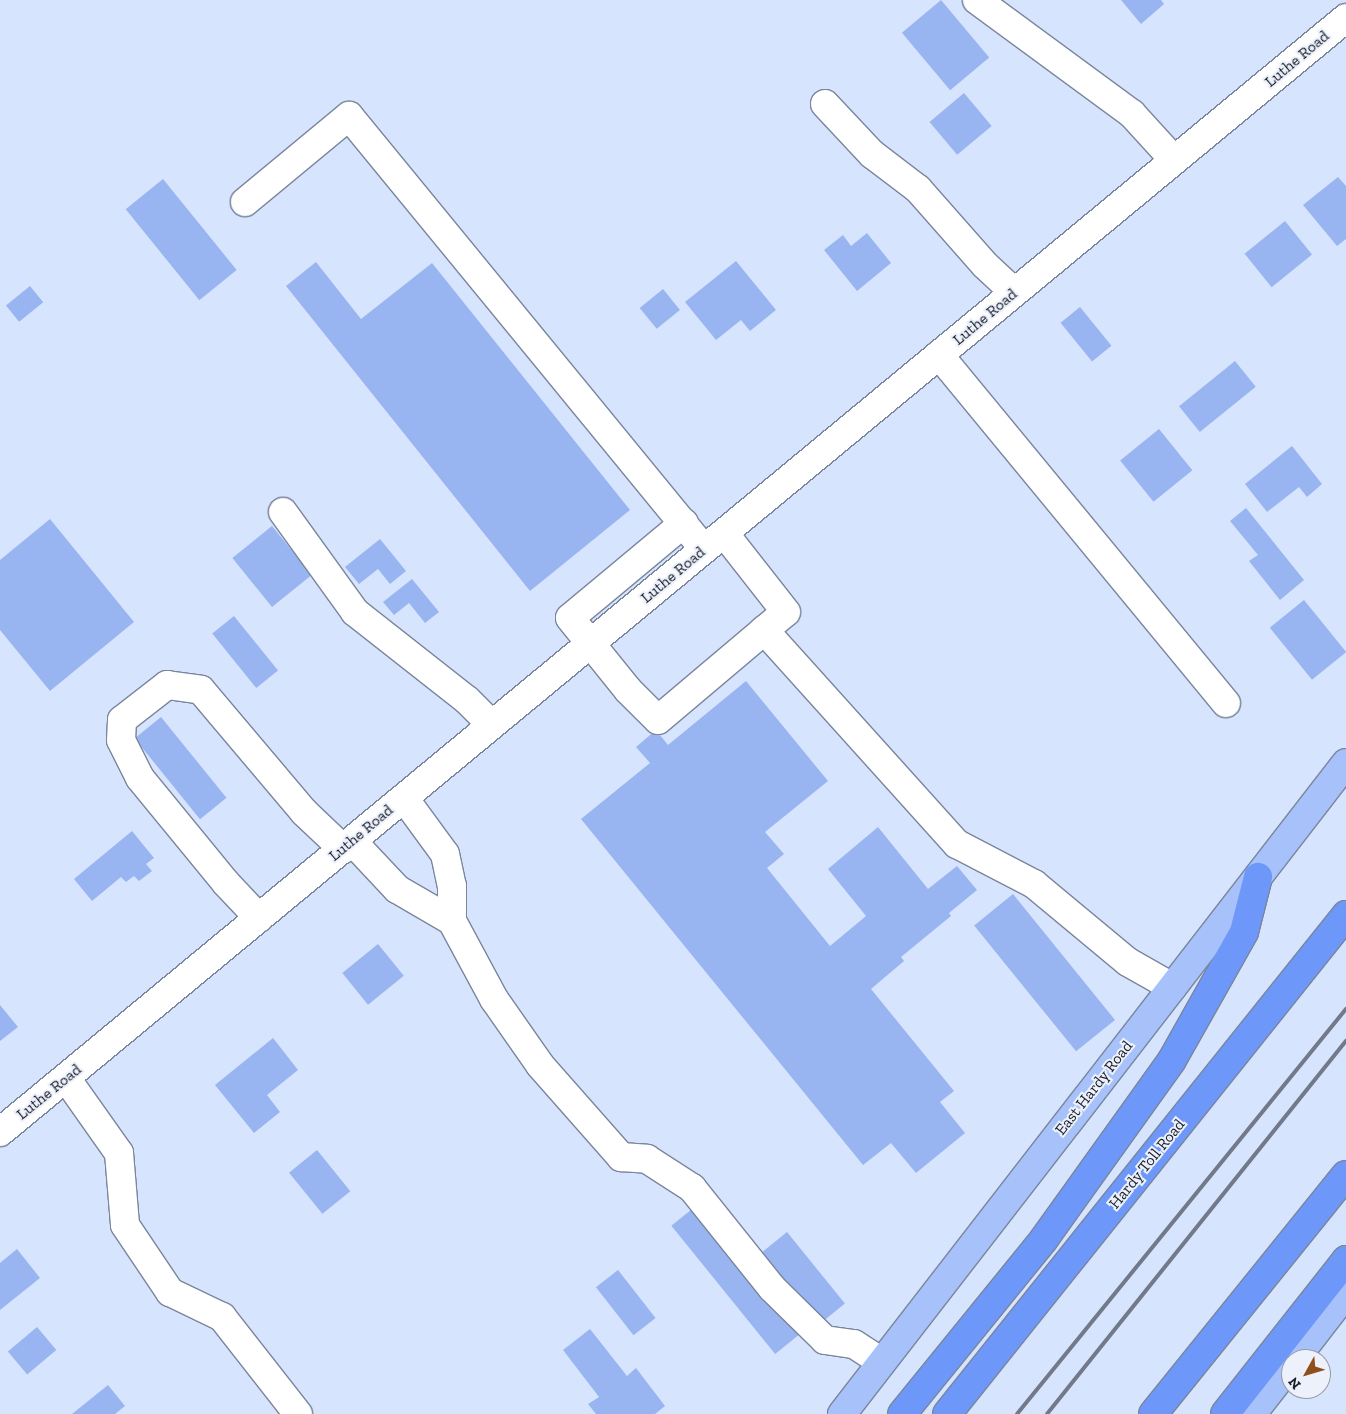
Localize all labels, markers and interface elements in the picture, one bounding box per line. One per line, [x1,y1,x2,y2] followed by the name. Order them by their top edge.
[1261,27,1333,91] street label: Luthe Road
[949,285,1021,349] street label: Luthe Road
[637,543,709,607] street label: Luthe Road
[325,801,397,865] street label: Luthe Road
[1051,1037,1137,1139] street label: East Hardy Road
[13,1060,85,1124] street label: Luthe Road
[1105,1115,1189,1213] street label: Hardy Toll Road
[1281,1349,1331,1399] north arrow
[1285,1374,1305,1393] text: N

